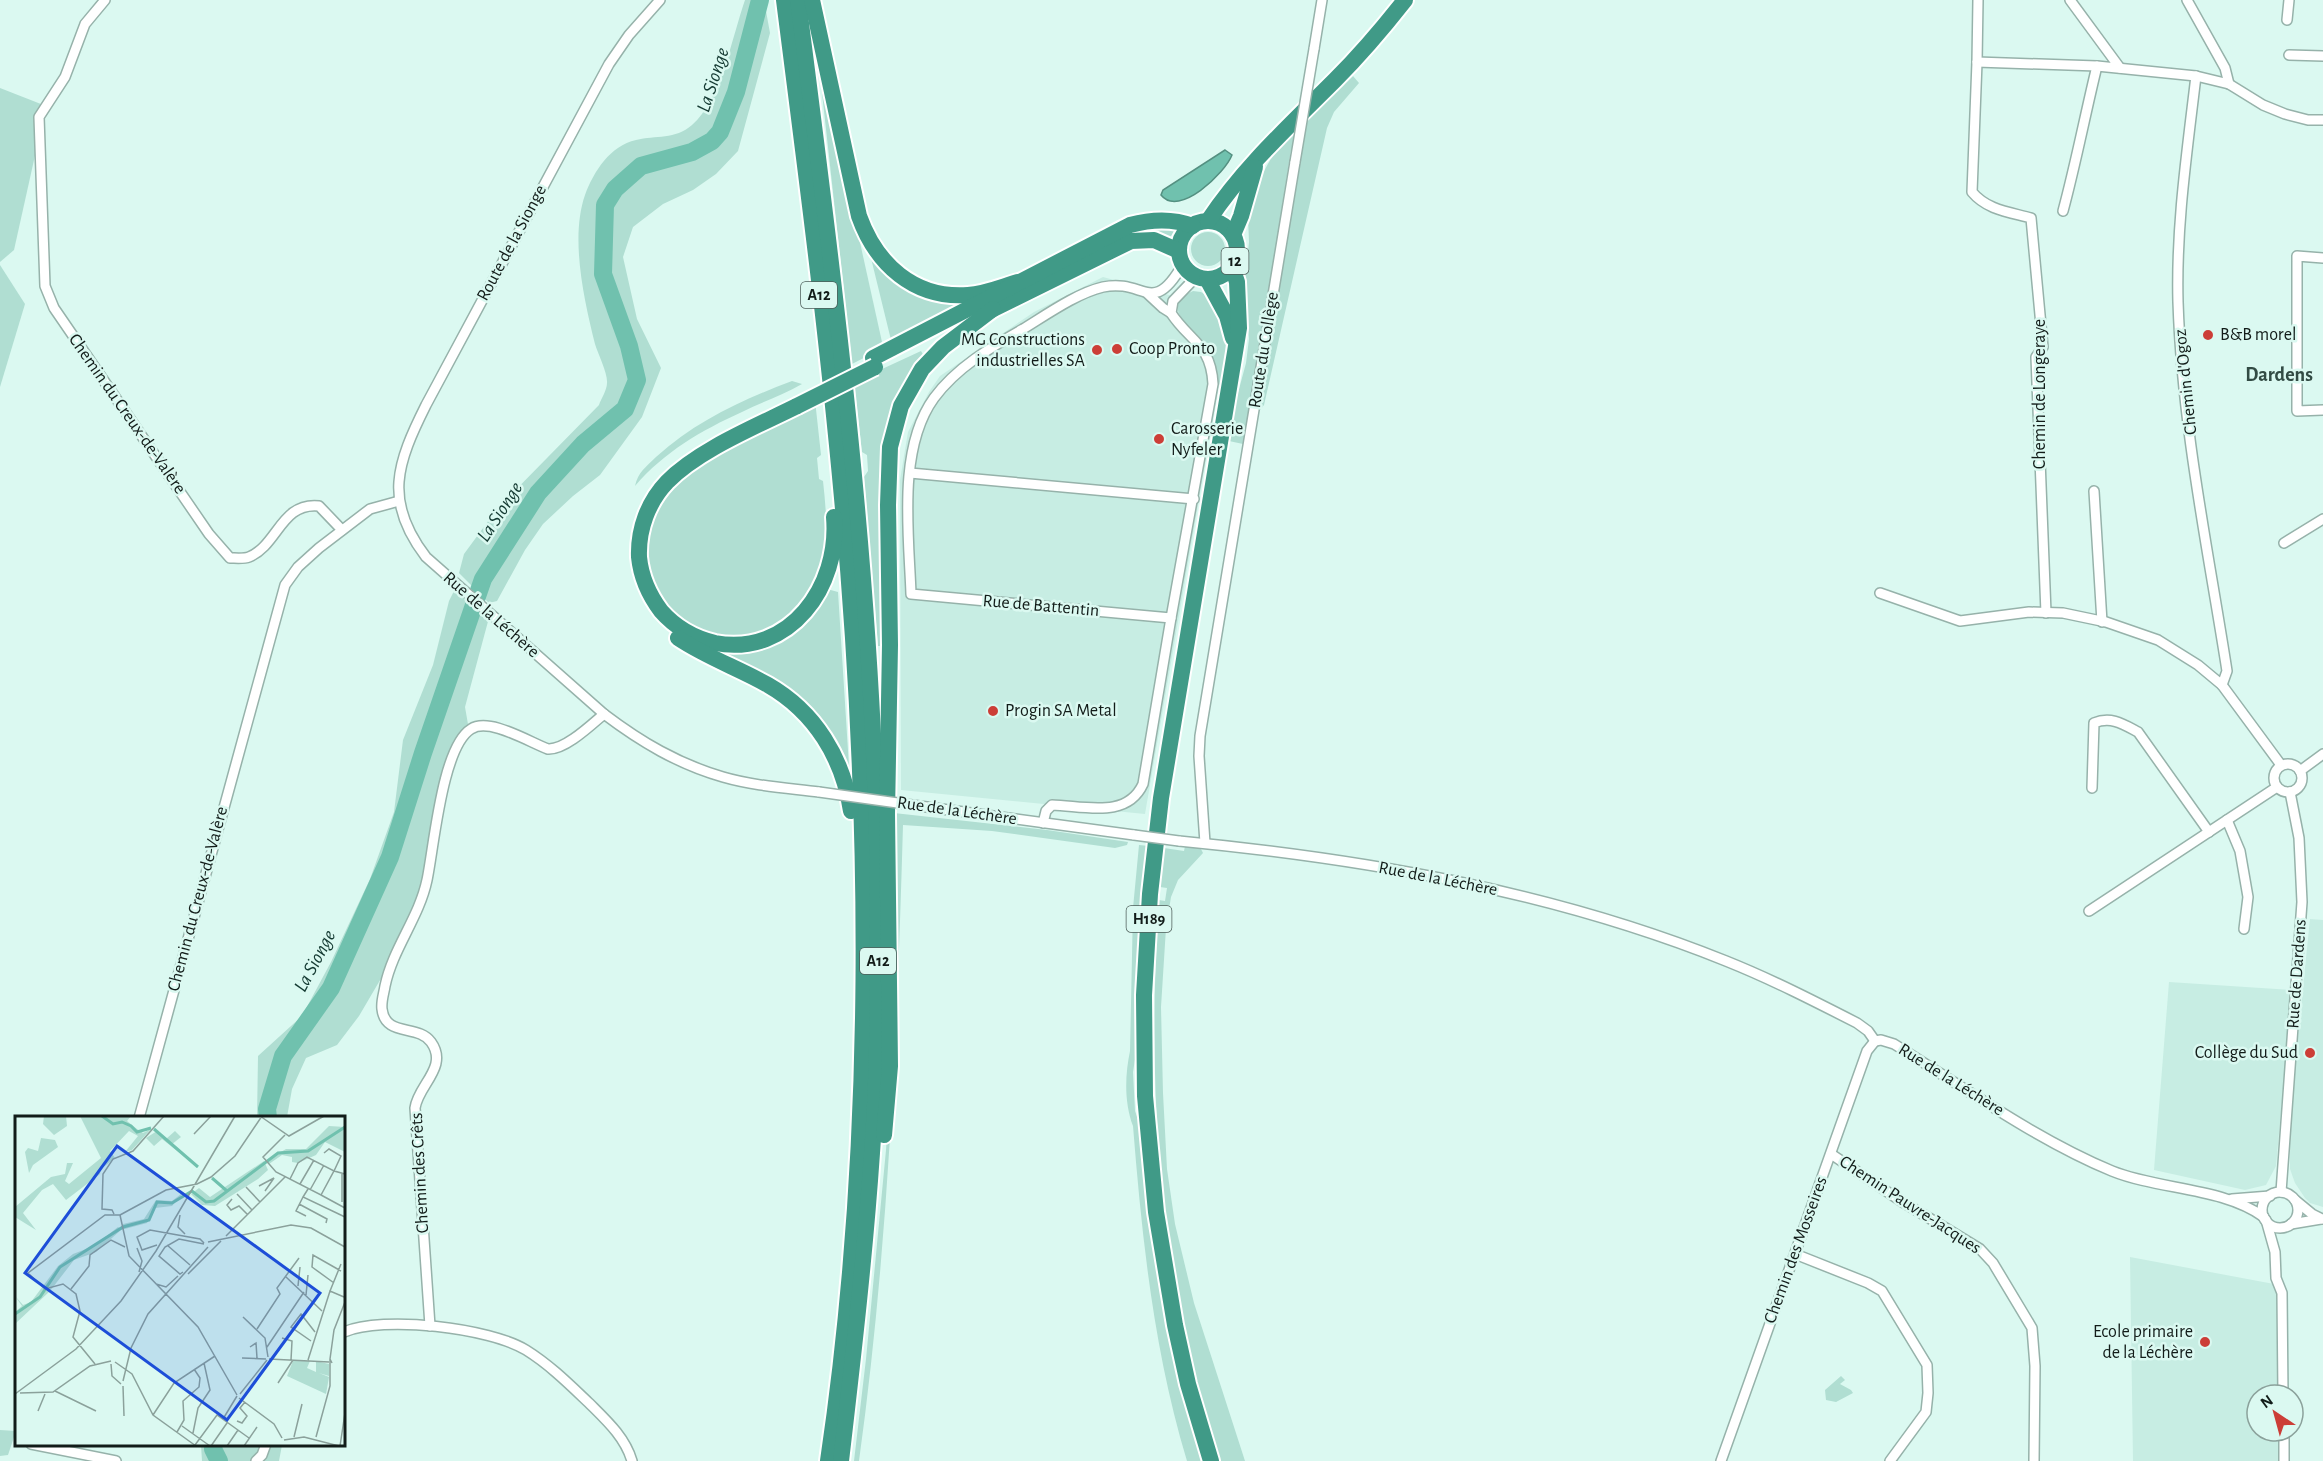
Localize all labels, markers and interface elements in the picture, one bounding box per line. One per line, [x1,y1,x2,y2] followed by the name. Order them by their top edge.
[693,45,733,115] water label: La Sionge
[474,182,550,304] street label: Route de la Sionge
[1222,248,1248,274] road number: 12
[801,282,837,308] road number: A12
[1246,291,1282,409] street label: Route du Collège
[2031,319,2049,469] street label: Chemin de Longeraye
[2220,326,2296,344] place label: B&B morel
[2171,328,2201,436] street label: Chemin d'Ogoz
[2201,328,2215,342] marker: B&B morel
[65,331,189,497] street label: Chemin du Creux-de-Valère
[961,331,1086,370] place label: MG Constructions industrielles SA
[1129,340,1215,358] place label: Coop Pronto
[1110,342,1124,356] marker: Coop Pronto
[1090,343,1104,357] marker: MG Constructions industrielles SA
[2245,365,2313,385] district label: Dardens
[1171,420,1243,459] place label: Carosserie Nyfeler
[1152,432,1166,446] marker: Carosserie Nyfeler
[473,478,527,545] water label: La Sionge
[440,569,542,661] street label: Rue de la Léchère
[982,592,1100,620] street label: Rue de Battentin
[1005,702,1117,720] place label: Progin SA Metal
[986,704,1000,718] marker: Progin SA Metal
[896,794,1018,828] street label: Rue de la Léchère
[165,805,231,993] street label: Chemin du Creux-de-Valère
[1377,859,1499,899] street label: Rue de la Léchère
[1126,906,1172,932] road number: H189
[2284,919,2310,1029] street label: Rue de Dardens
[290,926,340,995] water label: La Sionge
[860,948,896,974] road number: A12
[1895,1040,2007,1120] street label: Rue de la Léchère
[2195,1044,2298,1062] place label: Collège du Sud
[2303,1046,2317,1060] marker: Collège du Sud
[408,1112,432,1234] street label: Chemin des Crêts
[15,1116,345,1446] inset map
[1836,1153,1984,1257] street label: Chemin Pauvre-Jacques
[1761,1174,1831,1326] street label: Chemin des Mosseires
[2093,1323,2193,1362] place label: Ecole primaire de la Léchère
[2198,1335,2212,1349] marker: Ecole primaire de la Léchère
[2245,1383,2305,1443] north arrow
[2258,1392,2276,1411] text: N

